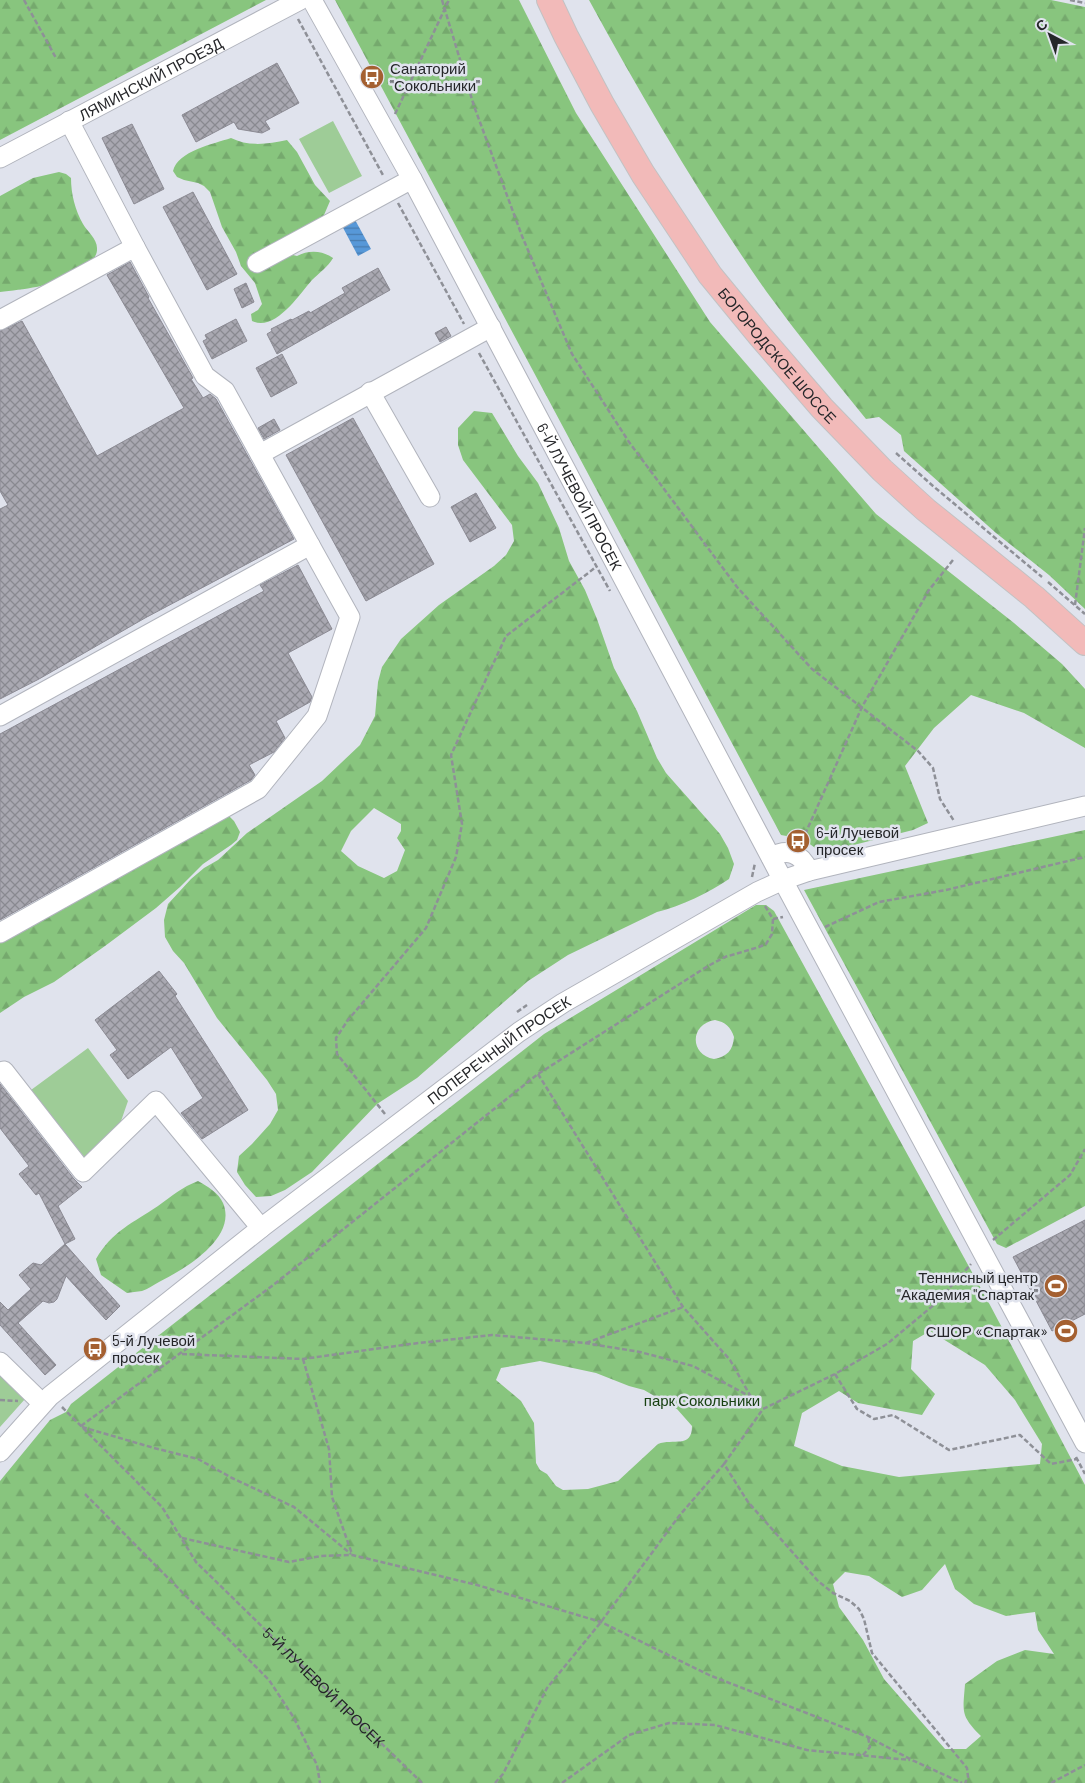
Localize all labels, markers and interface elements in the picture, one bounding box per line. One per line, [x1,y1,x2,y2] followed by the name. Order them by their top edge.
[1025,10,1075,60] north arrow
[1032,15,1051,35] text: С
[75,34,225,124] street label: ЛЯМИНСКИЙ ПРОЕЗД
[390,59,480,94] place label: Санаторий "Сокольники"
[359,64,385,90] bus stop icon: Санаторий "Сокольники"
[715,284,841,427] street label: БОГОРОДСКОЕ ШОССЕ
[534,420,626,573] street label: 6-Й ЛУЧЕВОЙ ПРОСЕК
[816,823,899,858] place label: 6-й Лучевой просек
[785,828,811,854] bus stop icon: 6-й Лучевой просек
[423,992,574,1108] street label: ПОПЕРЕЧНЫЙ ПРОСЕК
[897,1268,1038,1303] place label: Теннисный центр "Академия "Спартак"
[1043,1273,1069,1299] sports icon: Теннисный центр "Академия "Спартак"
[1053,1318,1079,1344] sports icon: СШОР «Спартак»
[926,1322,1048,1340] place label: СШОР «Спартак»
[112,1331,195,1366] place label: 5-й Лучевой просек
[82,1336,108,1362] bus stop icon: 5-й Лучевой просек
[644,1391,760,1409] park label: парк Сокольники
[259,1623,389,1751] street label: 5-Й ЛУЧЕВОЙ ПРОСЕК

